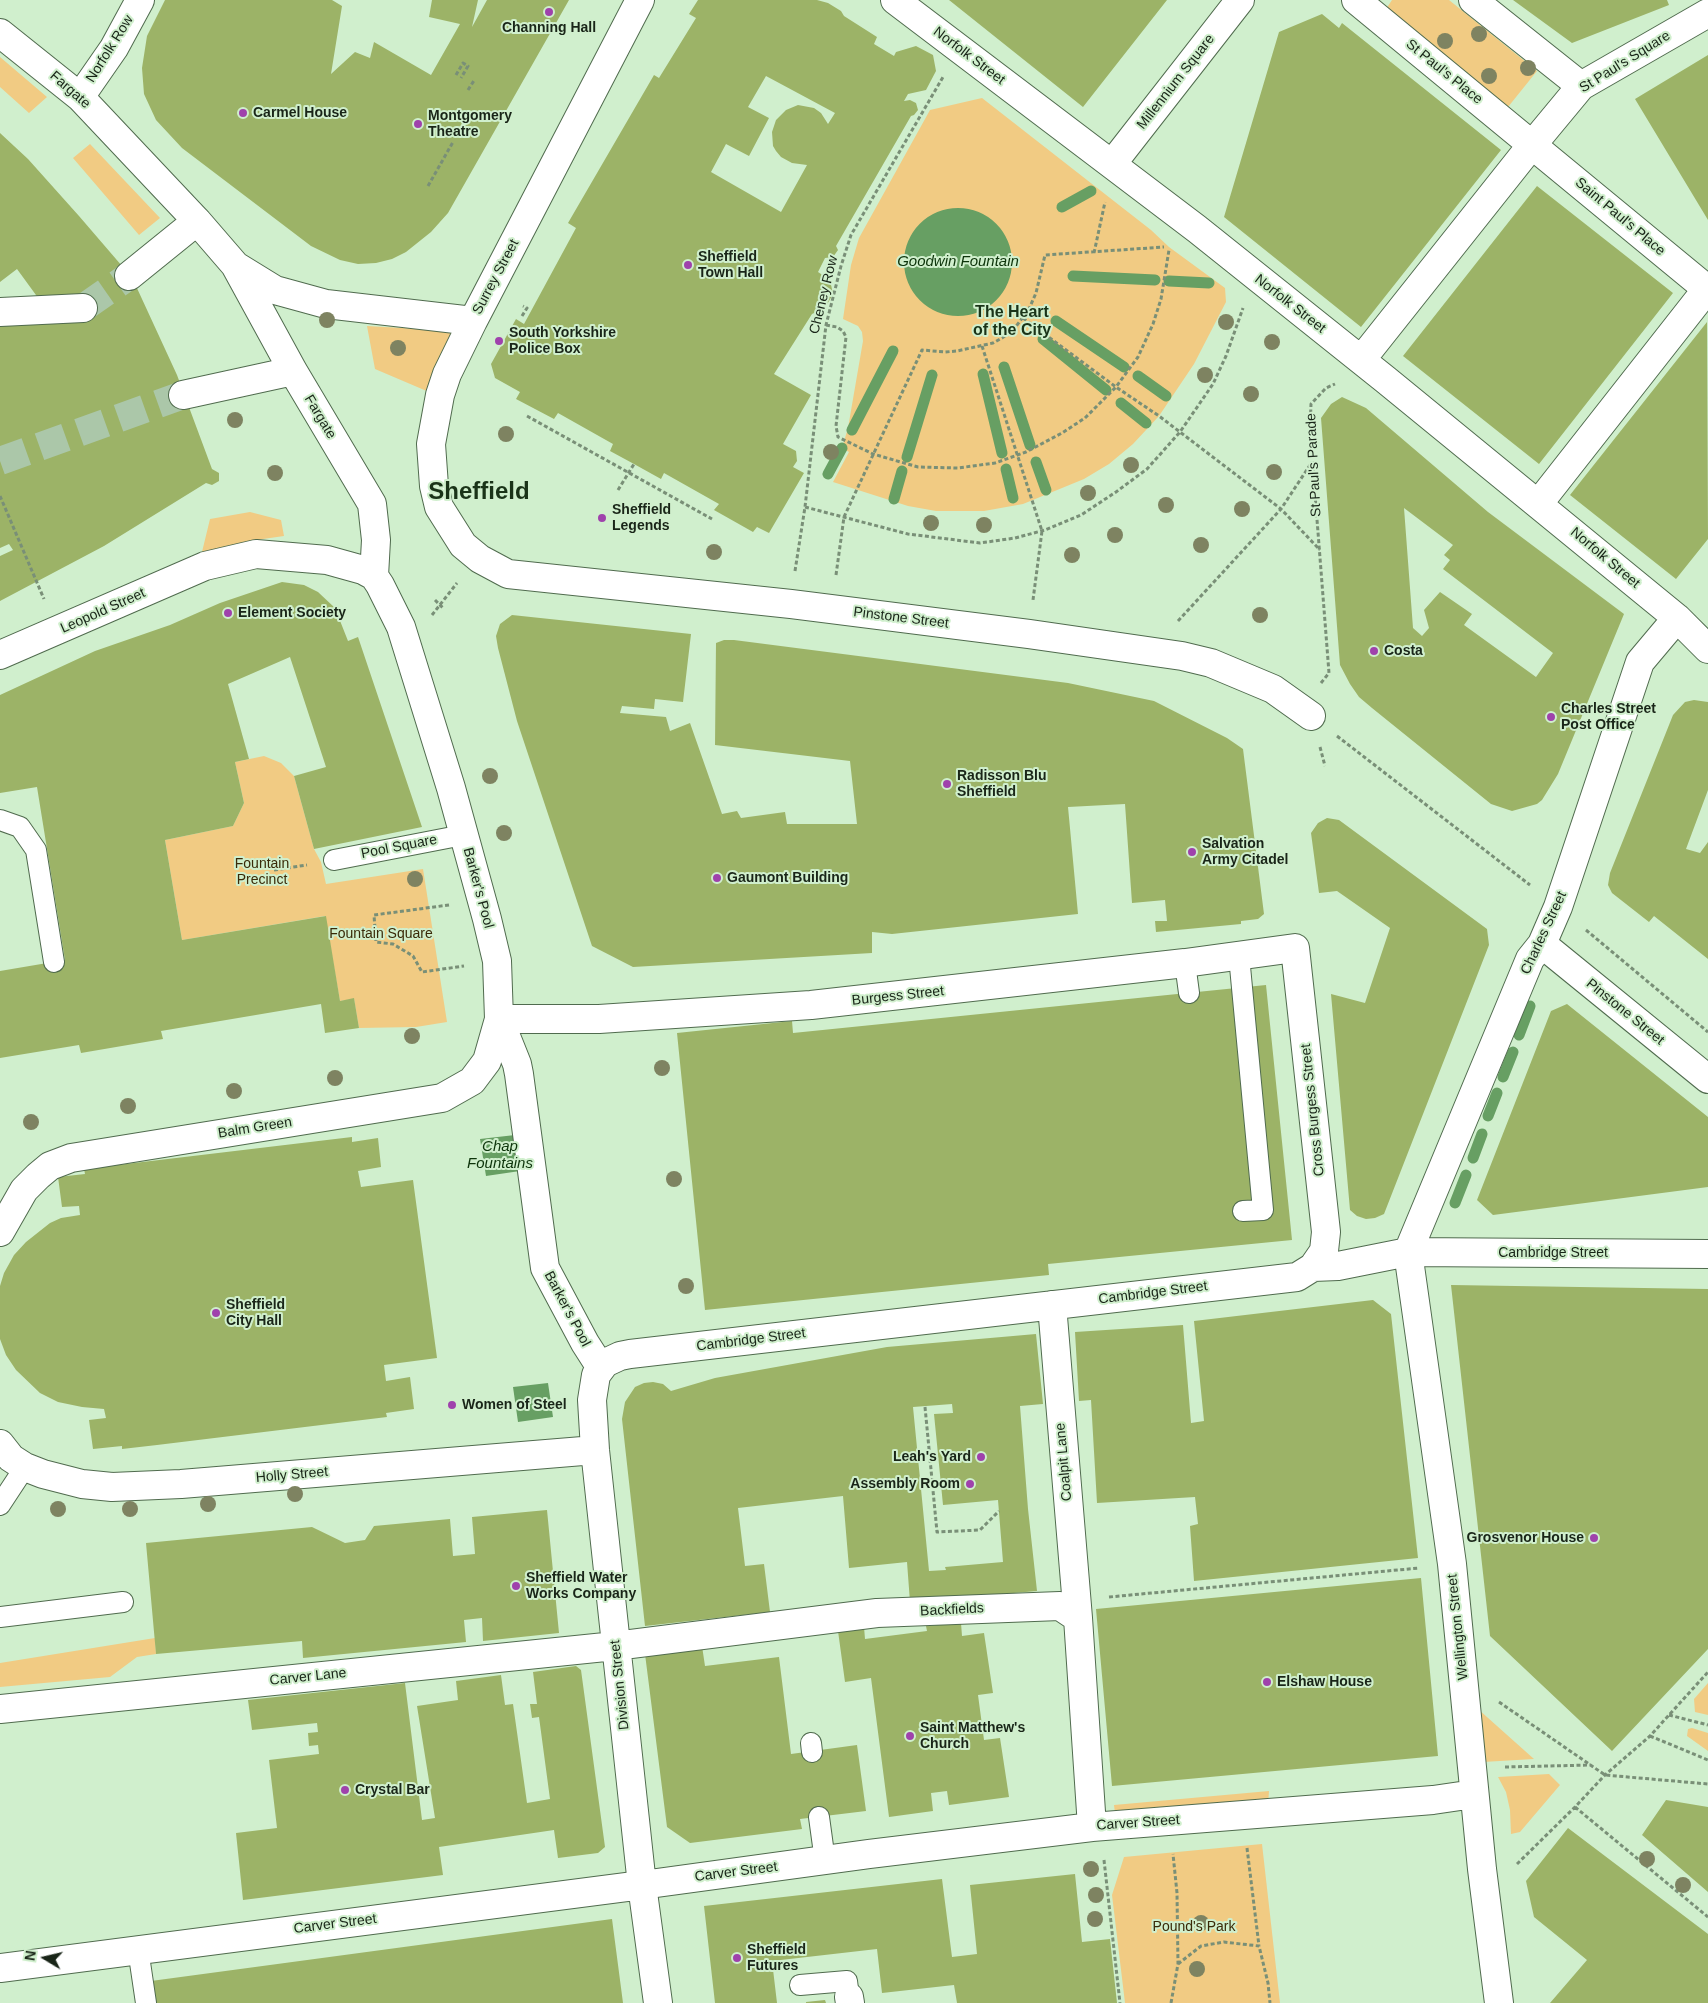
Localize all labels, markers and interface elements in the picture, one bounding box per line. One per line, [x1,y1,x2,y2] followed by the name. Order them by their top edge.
[543,6,555,18] marker: Channing Hall
[83,12,137,86] street label: Norfolk Row
[502,20,596,36] place label: Channing Hall
[930,24,1008,88] street label: Norfolk Street
[1577,27,1673,97] street label: St Paul's Square
[1134,31,1218,133] street label: Millennium Square
[1402,36,1486,108] street label: St Paul's Place
[46,68,94,112] street label: Fargate
[253,105,347,121] place label: Carmel House
[237,107,249,119] marker: Carmel House
[428,108,512,140] place label: Montgomery Theatre
[412,118,424,130] marker: Montgomery Theatre
[1572,174,1668,260] street label: Saint Paul's Place
[469,237,523,317] street label: Surrey Street
[698,249,763,282] place label: Sheffield Town Hall
[897,253,1019,271] water label: Goodwin Fountain
[806,254,842,336] street label: Cheney Row
[682,259,694,271] marker: Sheffield Town Hall
[1251,271,1329,337] street label: Norfolk Street
[973,303,1051,341] district label: The Heart of the City
[509,325,616,358] place label: South Yorkshire Police Box
[493,335,505,347] marker: South Yorkshire Police Box
[300,392,340,442] street label: Fargate
[1303,413,1325,517] street label: St Paul's Parade
[428,478,530,506] district label: Sheffield
[612,502,671,534] place label: Sheffield Legends
[596,512,608,524] marker: Sheffield Legends
[1567,524,1643,592] street label: Norfolk Street
[58,585,148,637] street label: Leopold Street
[852,604,950,632] street label: Pinstone Street
[238,605,346,621] place label: Element Society
[222,607,234,619] marker: Element Society
[1384,643,1423,659] place label: Costa
[1368,645,1380,657] marker: Costa
[1561,701,1656,734] place label: Charles Street Post Office
[1545,711,1557,723] marker: Charles Street Post Office
[957,768,1046,800] place label: Radisson Blu Sheffield
[941,778,953,790] marker: Radisson Blu Sheffield
[360,831,438,863] street label: Pool Square
[1202,836,1288,869] place label: Salvation Army Citadel
[459,846,497,930] street label: Barker's Pool
[1186,846,1198,858] marker: Salvation Army Citadel
[235,856,289,889] park label: Fountain Precinct
[727,870,848,886] place label: Gaumont Building
[711,872,723,884] marker: Gaumont Building
[1517,889,1571,977] street label: Charles Street
[329,926,433,942] park label: Fountain Square
[1583,975,1667,1049] street label: Pinstone Street
[851,983,945,1009] street label: Burgess Street
[1298,1043,1328,1177] street label: Cross Burgess Street
[217,1114,293,1142] street label: Balm Green
[467,1138,533,1173] water label: Chap Fountains
[1498,1245,1608,1261] street label: Cambridge Street
[540,1268,594,1350] street label: Barker's Pool
[1098,1278,1208,1308] street label: Cambridge Street
[226,1297,285,1330] place label: Sheffield City Hall
[210,1307,222,1319] marker: Sheffield City Hall
[696,1325,806,1355] street label: Cambridge Street
[462,1397,567,1413] place label: Women of Steel
[446,1399,458,1411] marker: Women of Steel
[1052,1422,1076,1502] street label: Coalpit Lane
[893,1449,971,1465] place label: Leah's Yard
[975,1451,987,1463] marker: Leah's Yard
[255,1463,329,1487] street label: Holly Street
[850,1476,960,1492] place label: Assembly Room
[964,1478,976,1490] marker: Assembly Room
[1467,1530,1584,1546] place label: Grosvenor House
[1588,1532,1600,1544] marker: Grosvenor House
[526,1570,636,1602] place label: Sheffield Water Works Company
[1444,1573,1472,1681] street label: Wellington Street
[510,1580,522,1592] marker: Sheffield Water Works Company
[920,1600,984,1620] street label: Backfields
[607,1639,633,1731] street label: Division Street
[269,1665,347,1689] street label: Carver Lane
[1277,1674,1372,1690] place label: Elshaw House
[1261,1676,1273,1688] marker: Elshaw House
[920,1720,1025,1752] place label: Saint Matthew's Church
[904,1730,916,1742] marker: Saint Matthew's Church
[355,1782,430,1798] place label: Crystal Bar
[339,1784,351,1796] marker: Crystal Bar
[1096,1812,1180,1834] street label: Carver Street
[694,1859,778,1885] street label: Carver Street
[293,1911,377,1937] street label: Carver Street
[1153,1919,1235,1935] park label: Pound's Park
[20,1933,70,1983] north arrow
[747,1942,806,1974] place label: Sheffield Futures
[21,1949,39,1962] text: N
[731,1952,743,1964] marker: Sheffield Futures

